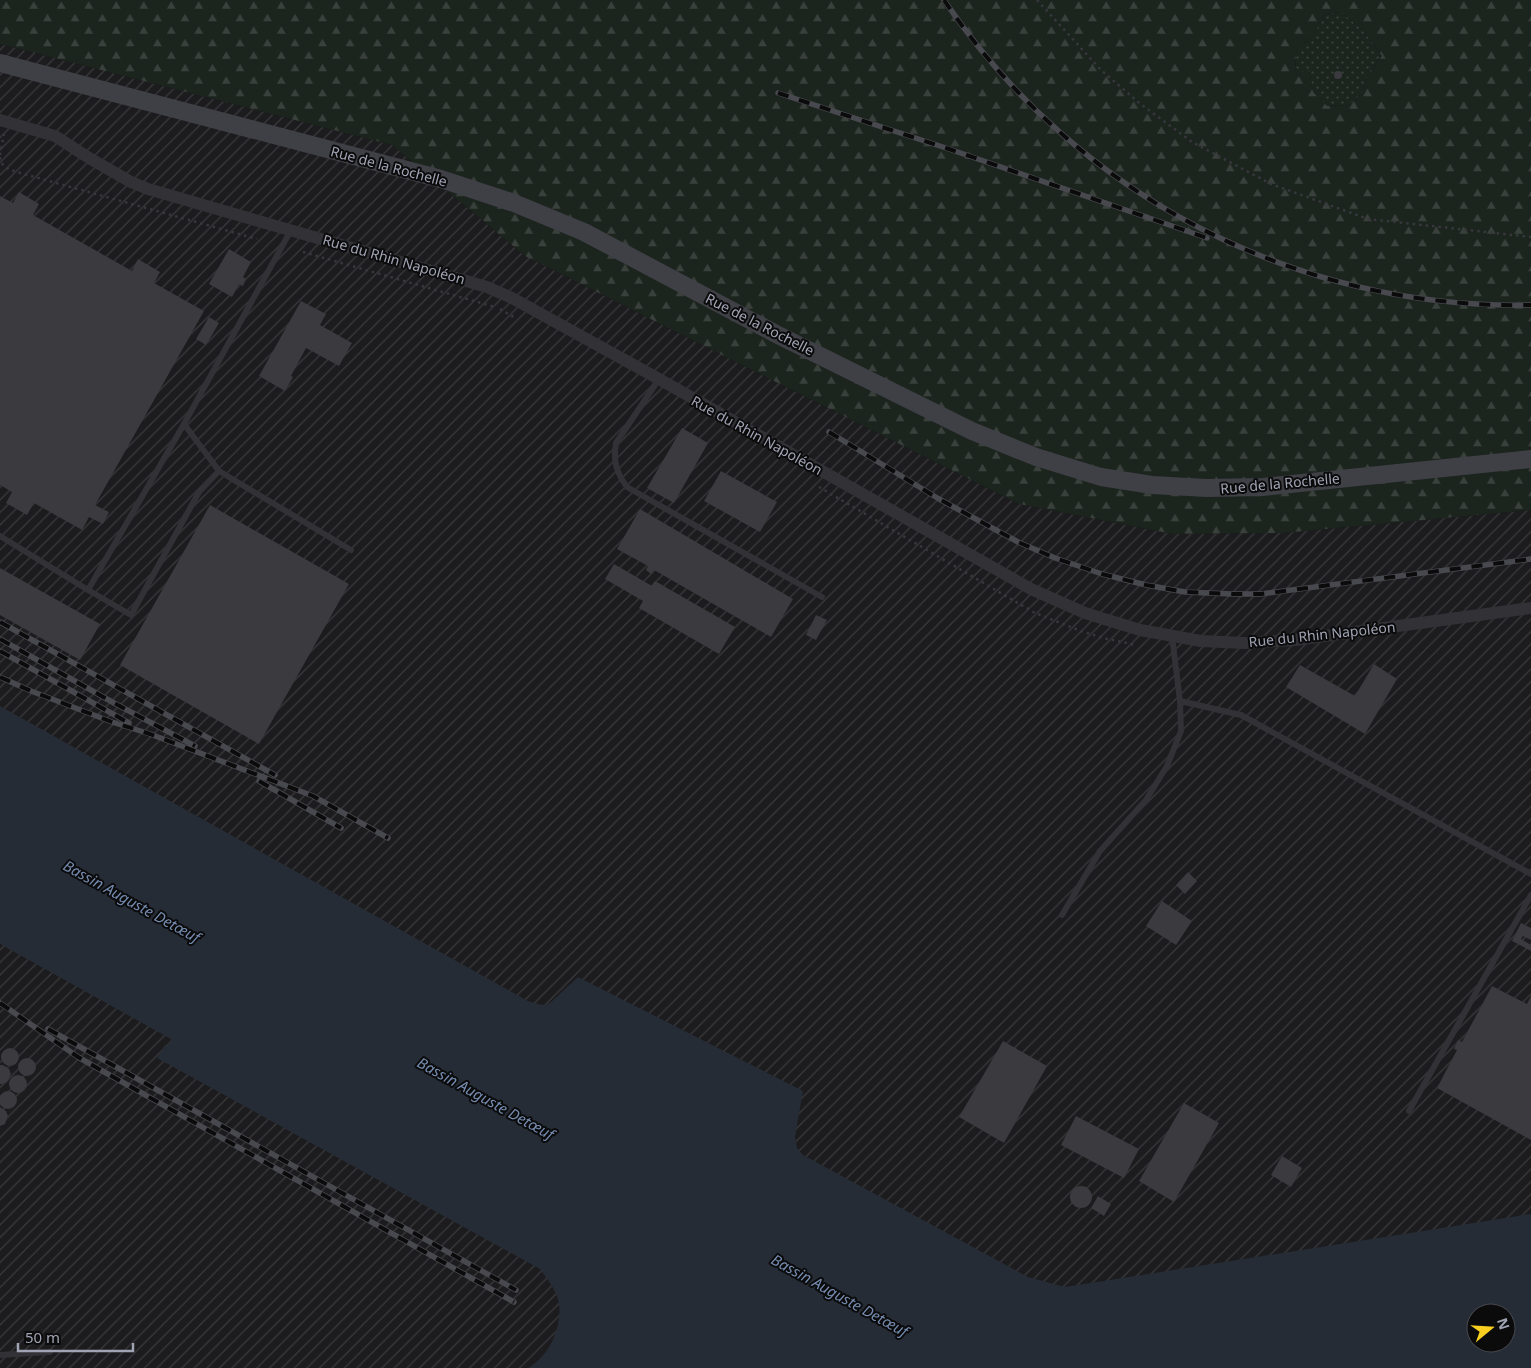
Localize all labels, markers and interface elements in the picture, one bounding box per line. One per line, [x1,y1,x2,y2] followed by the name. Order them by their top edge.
[329,141,449,191] street label: Rue de la Rochelle
[321,230,467,288] street label: Rue du Rhin Napoléon
[702,288,818,360] street label: Rue de la Rochelle
[688,391,826,479] street label: Rue du Rhin Napoléon
[1220,468,1341,498] street label: Rue de la Rochelle
[1248,617,1396,651] street label: Rue du Rhin Napoléon
[60,855,206,948] water label: Bassin Auguste Detœuf
[414,1052,560,1145] water label: Bassin Auguste Detœuf
[768,1249,914,1342] water label: Bassin Auguste Detœuf
[1466,1303,1516,1353] north arrow
[1493,1315,1515,1332] text: N
[18,1320,132,1352] scale bar
[25,1327,60,1347] text: 50 m

